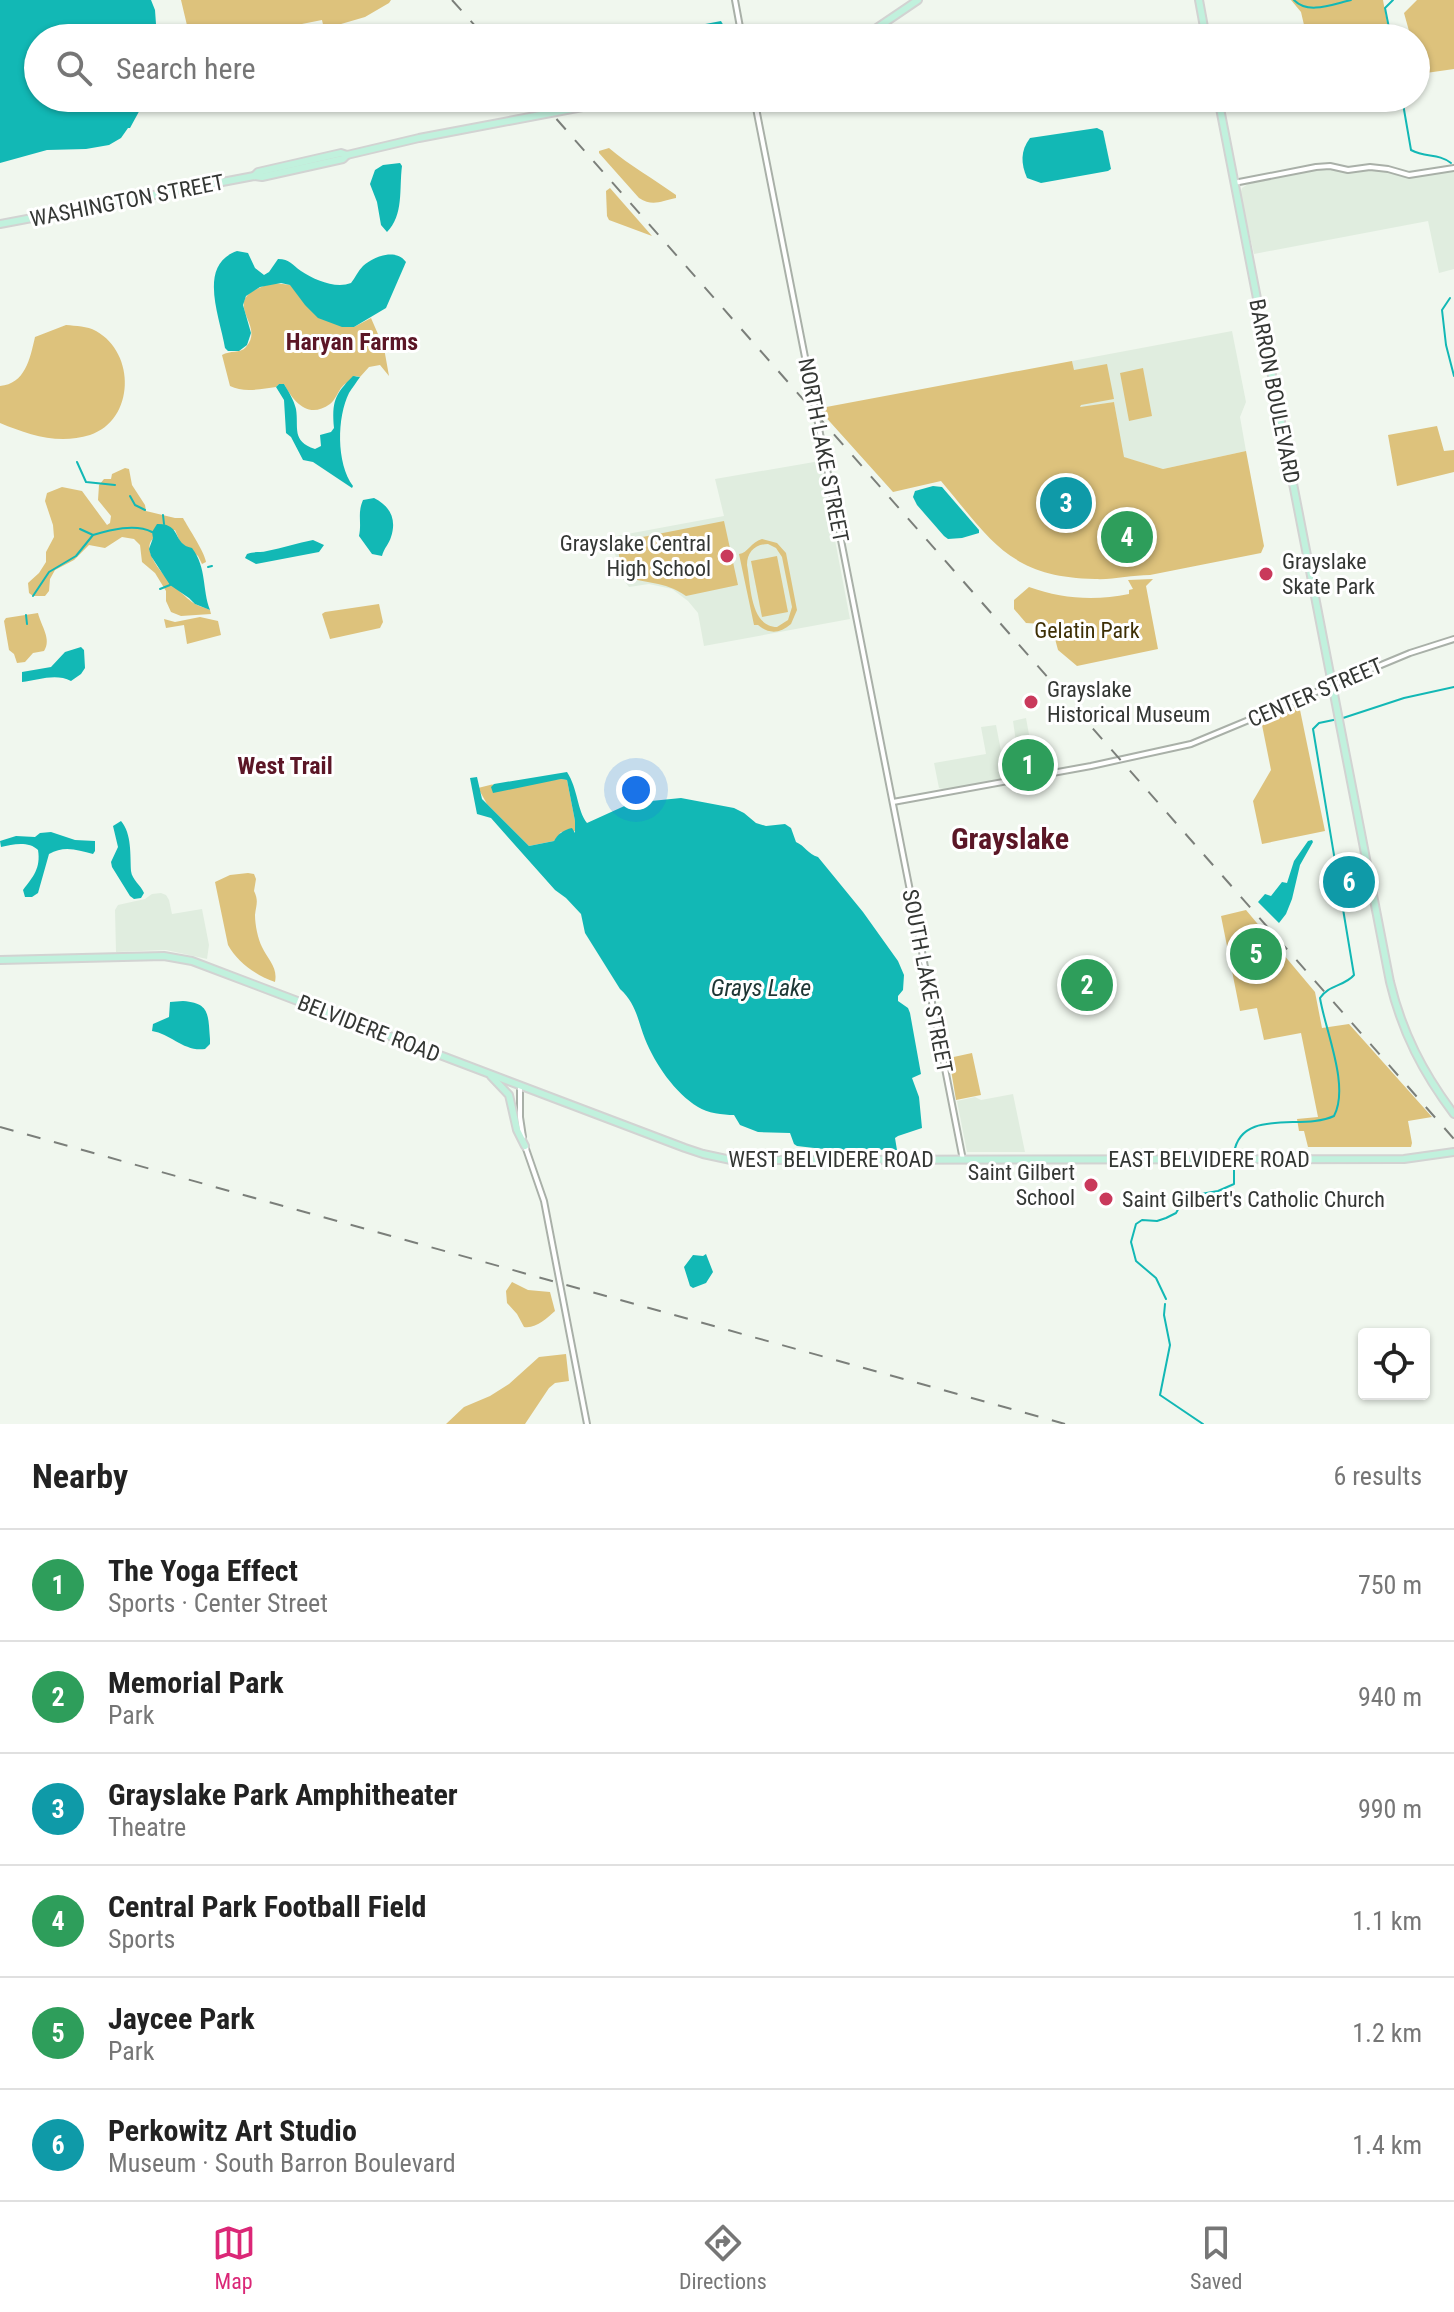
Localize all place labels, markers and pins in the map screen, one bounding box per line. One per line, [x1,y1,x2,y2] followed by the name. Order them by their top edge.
[1040,473,1092,533] pin: 3
[1101,507,1153,567] pin: 4
[560,531,711,581] place label: Grayslake Central High School
[718,547,736,565] marker: Grayslake Central High School
[1282,549,1375,599] place label: Grayslake Skate Park
[1257,565,1275,583] marker: Grayslake Skate Park
[1047,677,1210,727] place label: Grayslake Historical Museum
[1022,693,1040,711] marker: Grayslake Historical Museum
[1002,735,1054,795] pin: 1
[1323,852,1375,912] pin: 6
[1230,924,1282,984] pin: 5
[1061,955,1113,1015] pin: 2
[968,1160,1075,1210] place label: Saint Gilbert School
[1082,1176,1100,1194] marker: Saint Gilbert School
[1122,1187,1385,1212] place label: Saint Gilbert's Catholic Church
[1097,1190,1115,1208] marker: Saint Gilbert's Catholic Church

